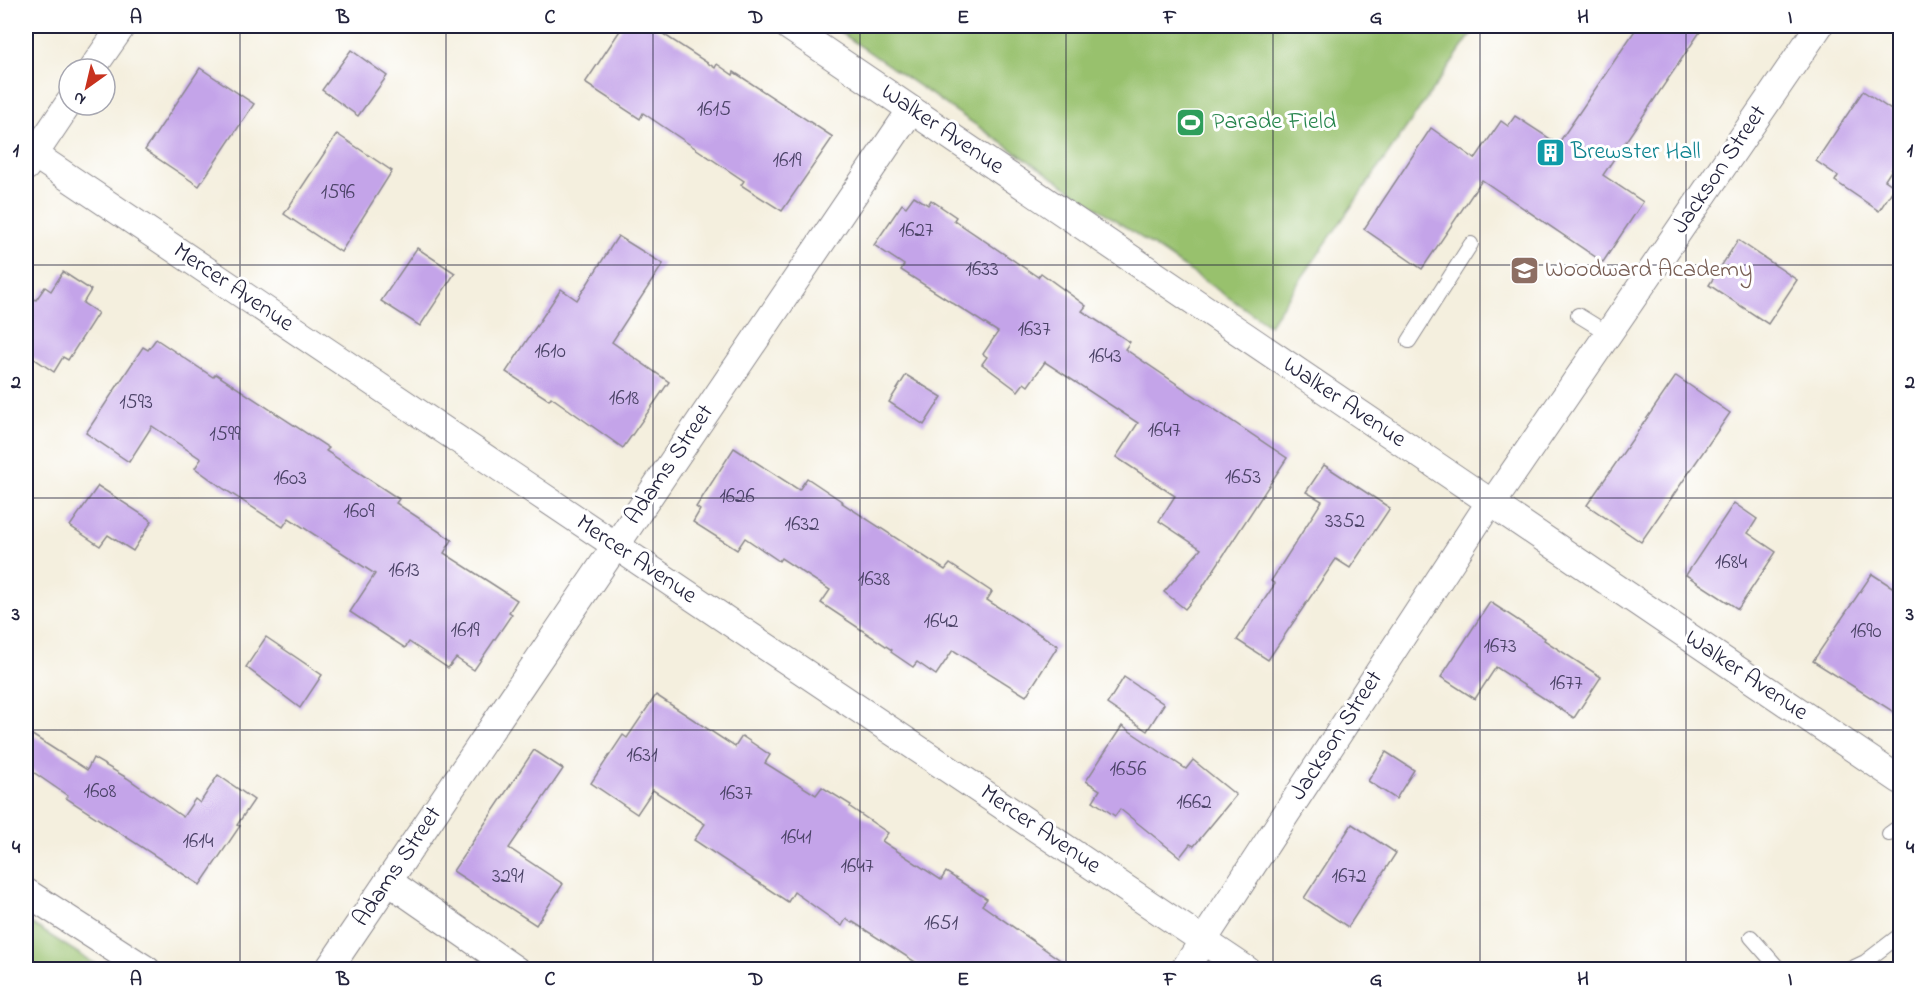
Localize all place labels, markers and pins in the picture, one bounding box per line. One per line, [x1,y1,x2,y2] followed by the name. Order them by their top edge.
[1212,105,1337,140] place label: Parade Field
[1175,106,1207,138] sports icon: Parade Field
[1570,135,1701,170] place label: Brewster Hall
[1534,136,1566,168] building icon: Brewster Hall
[1545,253,1752,289] place label: Woodward Academy
[1508,254,1540,286] school or university icon: Woodward Academy

